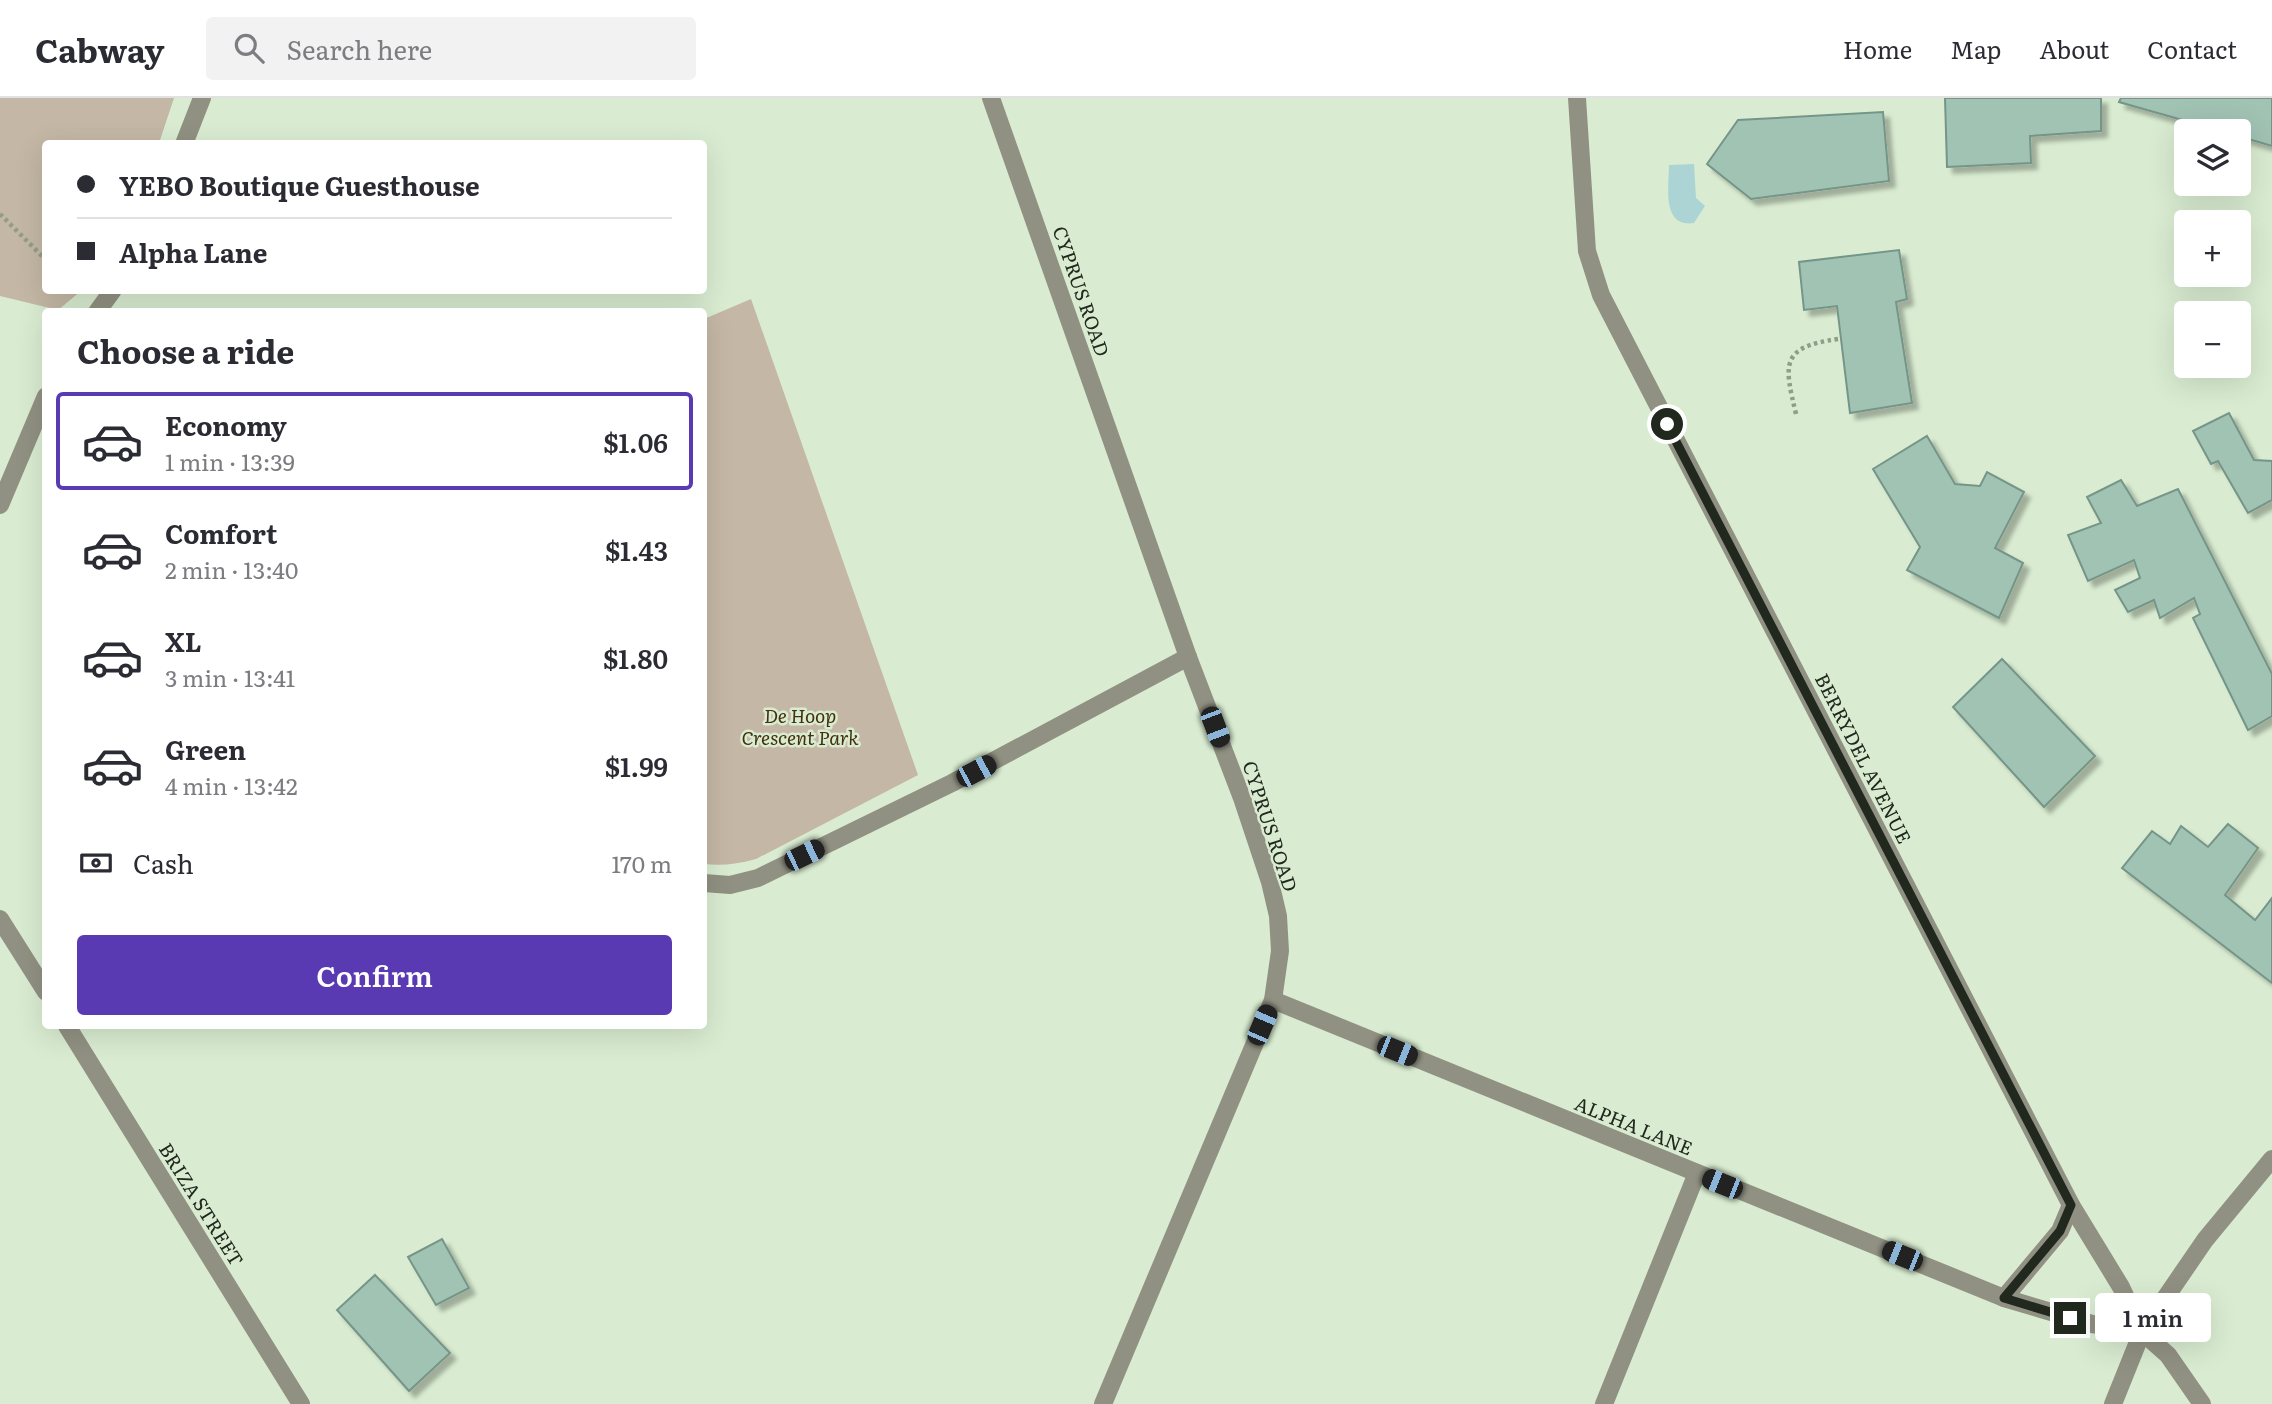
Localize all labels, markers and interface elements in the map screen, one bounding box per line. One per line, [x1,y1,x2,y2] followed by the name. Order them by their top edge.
[206,17,696,80] search box
[35,24,164,73] text: Cabway
[230,29,268,67] icon: search
[286,29,432,68] text: Search here
[1843,31,1912,66] text: Home
[1950,31,2001,66] text: Map
[2039,31,2109,66] text: About
[2147,31,2237,66] text: Contact
[2174,119,2251,378] map controls
[2174,119,2251,196] button: layers
[119,165,480,204] text: YEBO Boutique Guesthouse
[2174,210,2251,287] button: +
[1047,222,1117,360] street label: CYPRUS ROAD
[119,232,267,271] text: Alpha Lane
[2174,301,2251,378] button: −
[77,326,294,374] text: Choose a ride
[165,405,287,444] text: Economy
[1651,408,1683,440] route start
[81,410,144,473] icon: car
[603,422,668,461] text: $1.06
[165,444,295,478] text: 1 min · 13:39
[165,513,277,552] text: Comfort
[81,518,144,581] icon: car
[605,530,668,569] text: $1.43
[165,552,298,586] text: 2 min · 13:40
[165,621,202,660] text: XL
[81,626,144,689] icon: car
[603,638,668,677] text: $1.80
[165,660,295,694] text: 3 min · 13:41
[1809,668,1919,848] street label: BERRYDEL AVENUE
[741,701,859,751] park label: De Hoop Crescent Park
[1198,704,1233,750] car
[165,729,246,768] text: Green
[81,734,144,797] icon: car
[605,746,668,785] text: $1.99
[953,752,1000,790] car
[1237,757,1305,895] street label: CYPRUS ROAD
[165,768,298,802] text: 4 min · 13:42
[781,836,828,874] car
[133,843,194,882] text: Cash
[77,844,115,882] icon: cash
[611,846,672,880] text: 170 m
[77,935,672,1015] button: Confirm
[1245,1002,1280,1048] car
[1374,1033,1421,1069] car
[1571,1089,1697,1161] street label: ALPHA LANE
[153,1137,251,1271] street label: BRIZA STREET
[1699,1166,1746,1202] car
[1879,1238,1926,1274] car
[2094,1294,2210,1342] callout: 1 min
[2123,1300,2183,1334] text: 1 min
[2054,1302,2086,1334] route end

